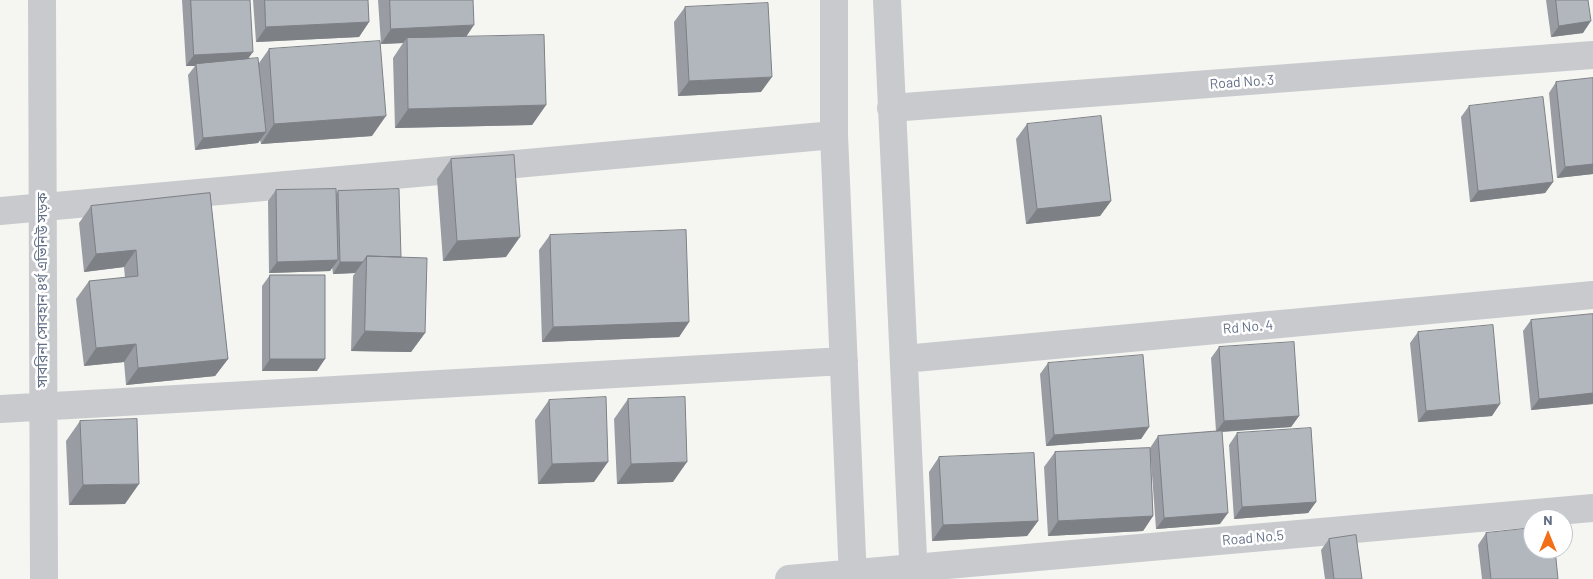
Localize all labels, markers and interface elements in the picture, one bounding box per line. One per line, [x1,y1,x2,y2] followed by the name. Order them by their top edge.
[1209,71,1275,93] street label: Road No. 3
[34,193,50,387] street label: সাবরিনা সোবহান ৪র্থ এভিনিউ সড়ক
[1222,316,1274,338] street label: Rd No. 4
[1523,509,1573,559] north arrow
[1543,511,1553,528] text: N
[1221,527,1285,549] street label: Road No.5

